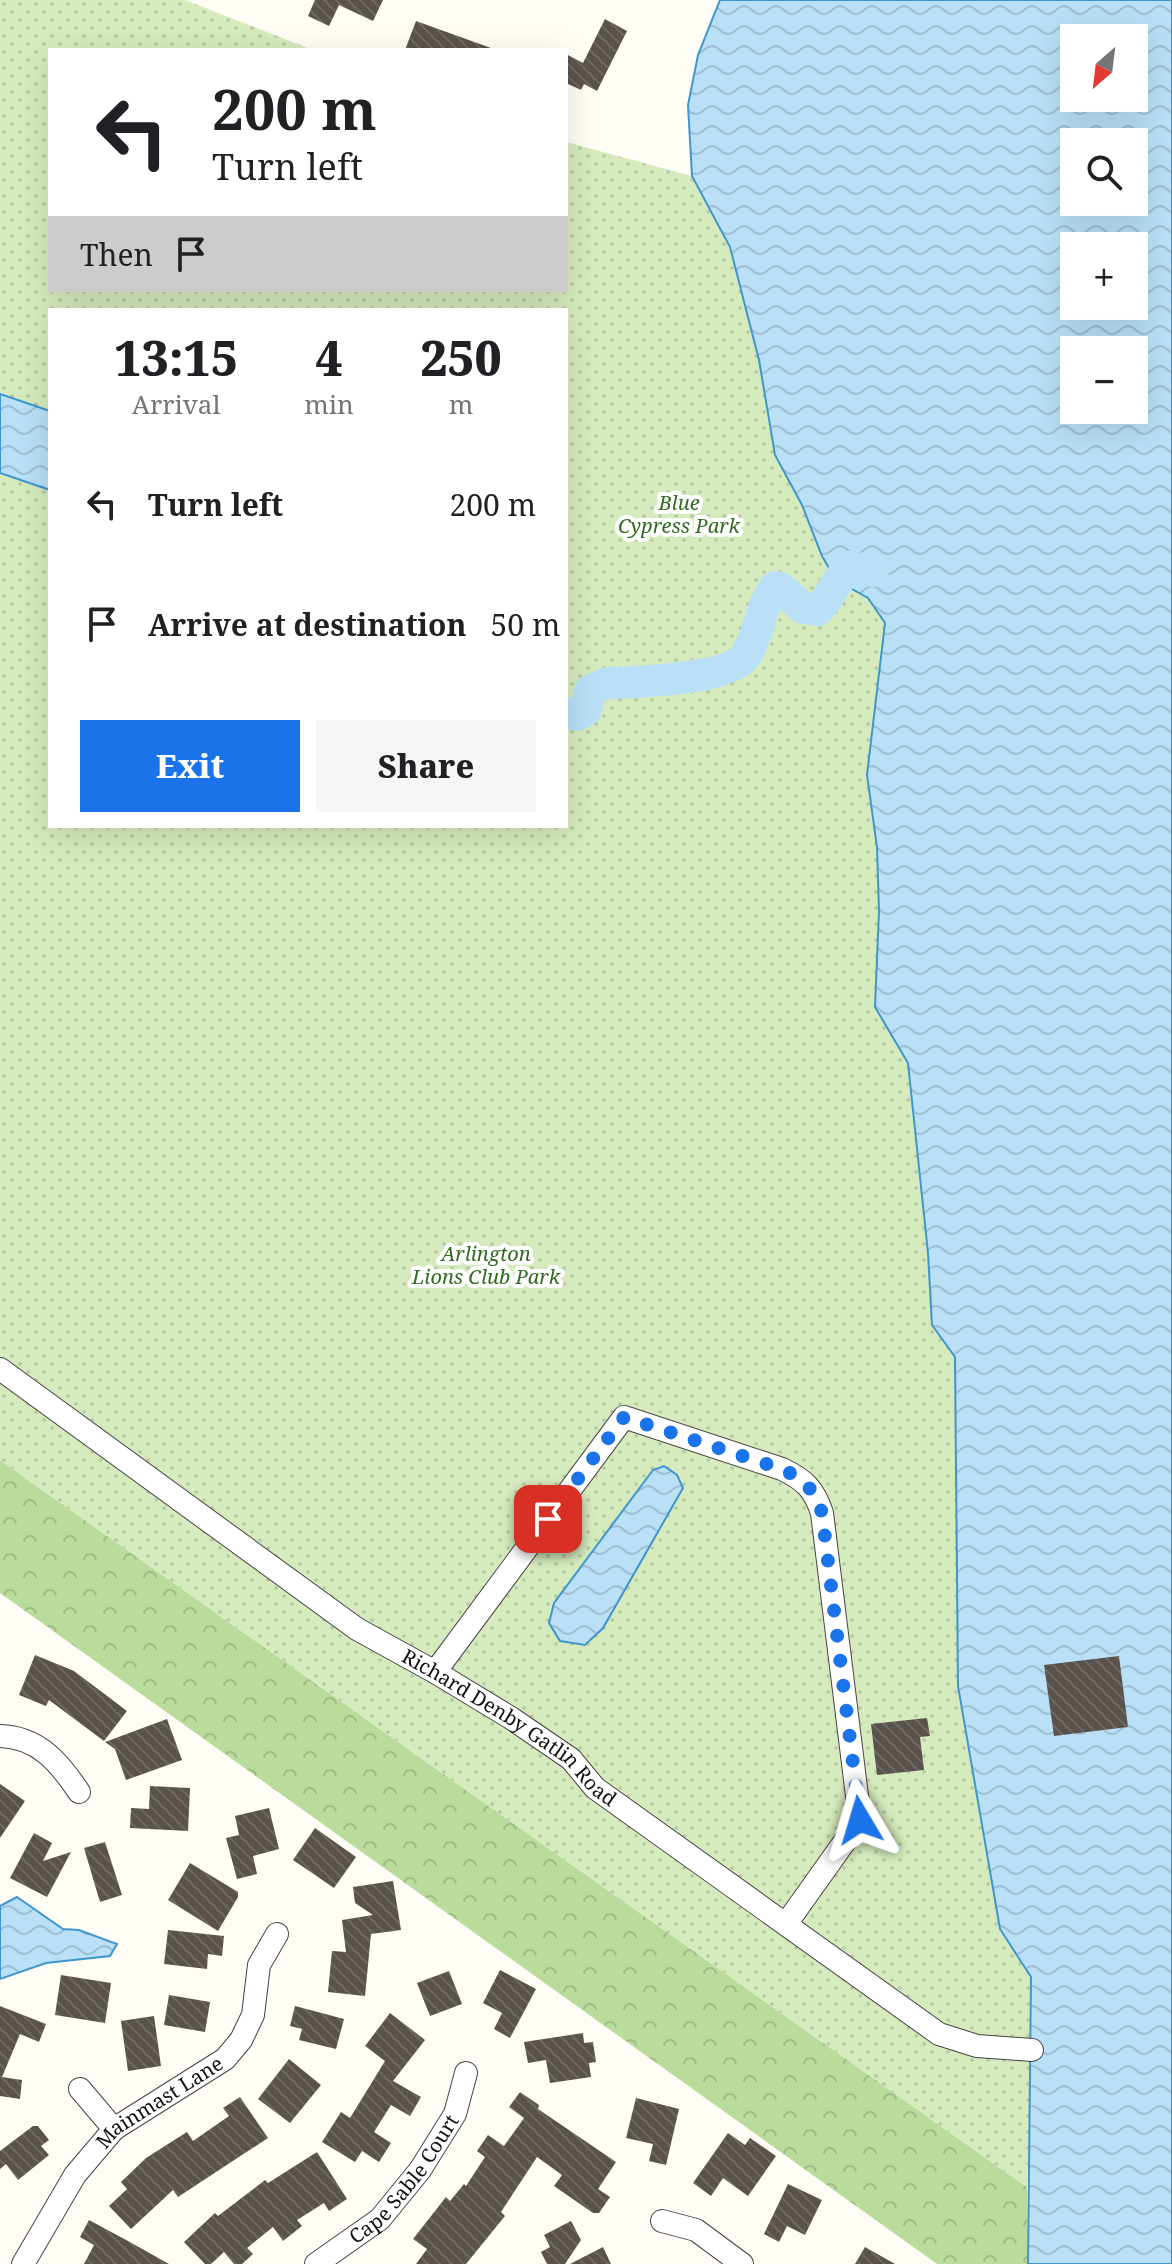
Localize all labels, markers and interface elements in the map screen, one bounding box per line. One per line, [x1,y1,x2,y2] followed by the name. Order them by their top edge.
[1060,24,1148,112] north arrow
[1060,24,1148,424] map controls
[212,70,377,146] text: 200 m
[80,80,184,184] icon: left
[1060,128,1148,216] button: search
[212,142,363,191] text: Turn left
[169,232,213,276] icon: arrive
[1060,232,1148,320] button: +
[80,234,153,275] text: Then
[114,325,238,390] text: 13:15
[315,325,343,390] text: 4
[420,325,502,390] text: 250
[1060,336,1148,424] button: −
[132,386,221,422] text: Arrival
[304,386,354,422] text: min
[449,386,473,422] text: m
[80,482,124,526] icon: left
[148,484,283,525] text: Turn left
[450,484,536,525] text: 200 m
[618,489,741,539] park label: Blue Cypress Park
[80,602,124,646] icon: arrive
[148,604,467,645] text: Arrive at destination
[491,604,560,645] text: 50 m
[80,720,300,812] button: Exit
[316,720,536,812] button: Share
[411,1240,561,1290] park label: Arlington Lions Club Park
[514,1485,582,1553] pin
[526,1497,570,1541] icon: arrive
[397,1642,622,1812] street label: Richard Denby Gatlin Road
[818,1778,902,1862] position arrow
[89,2050,228,2154] street label: Mainmast Lane
[343,2109,464,2250] street label: Cape Sable Court

